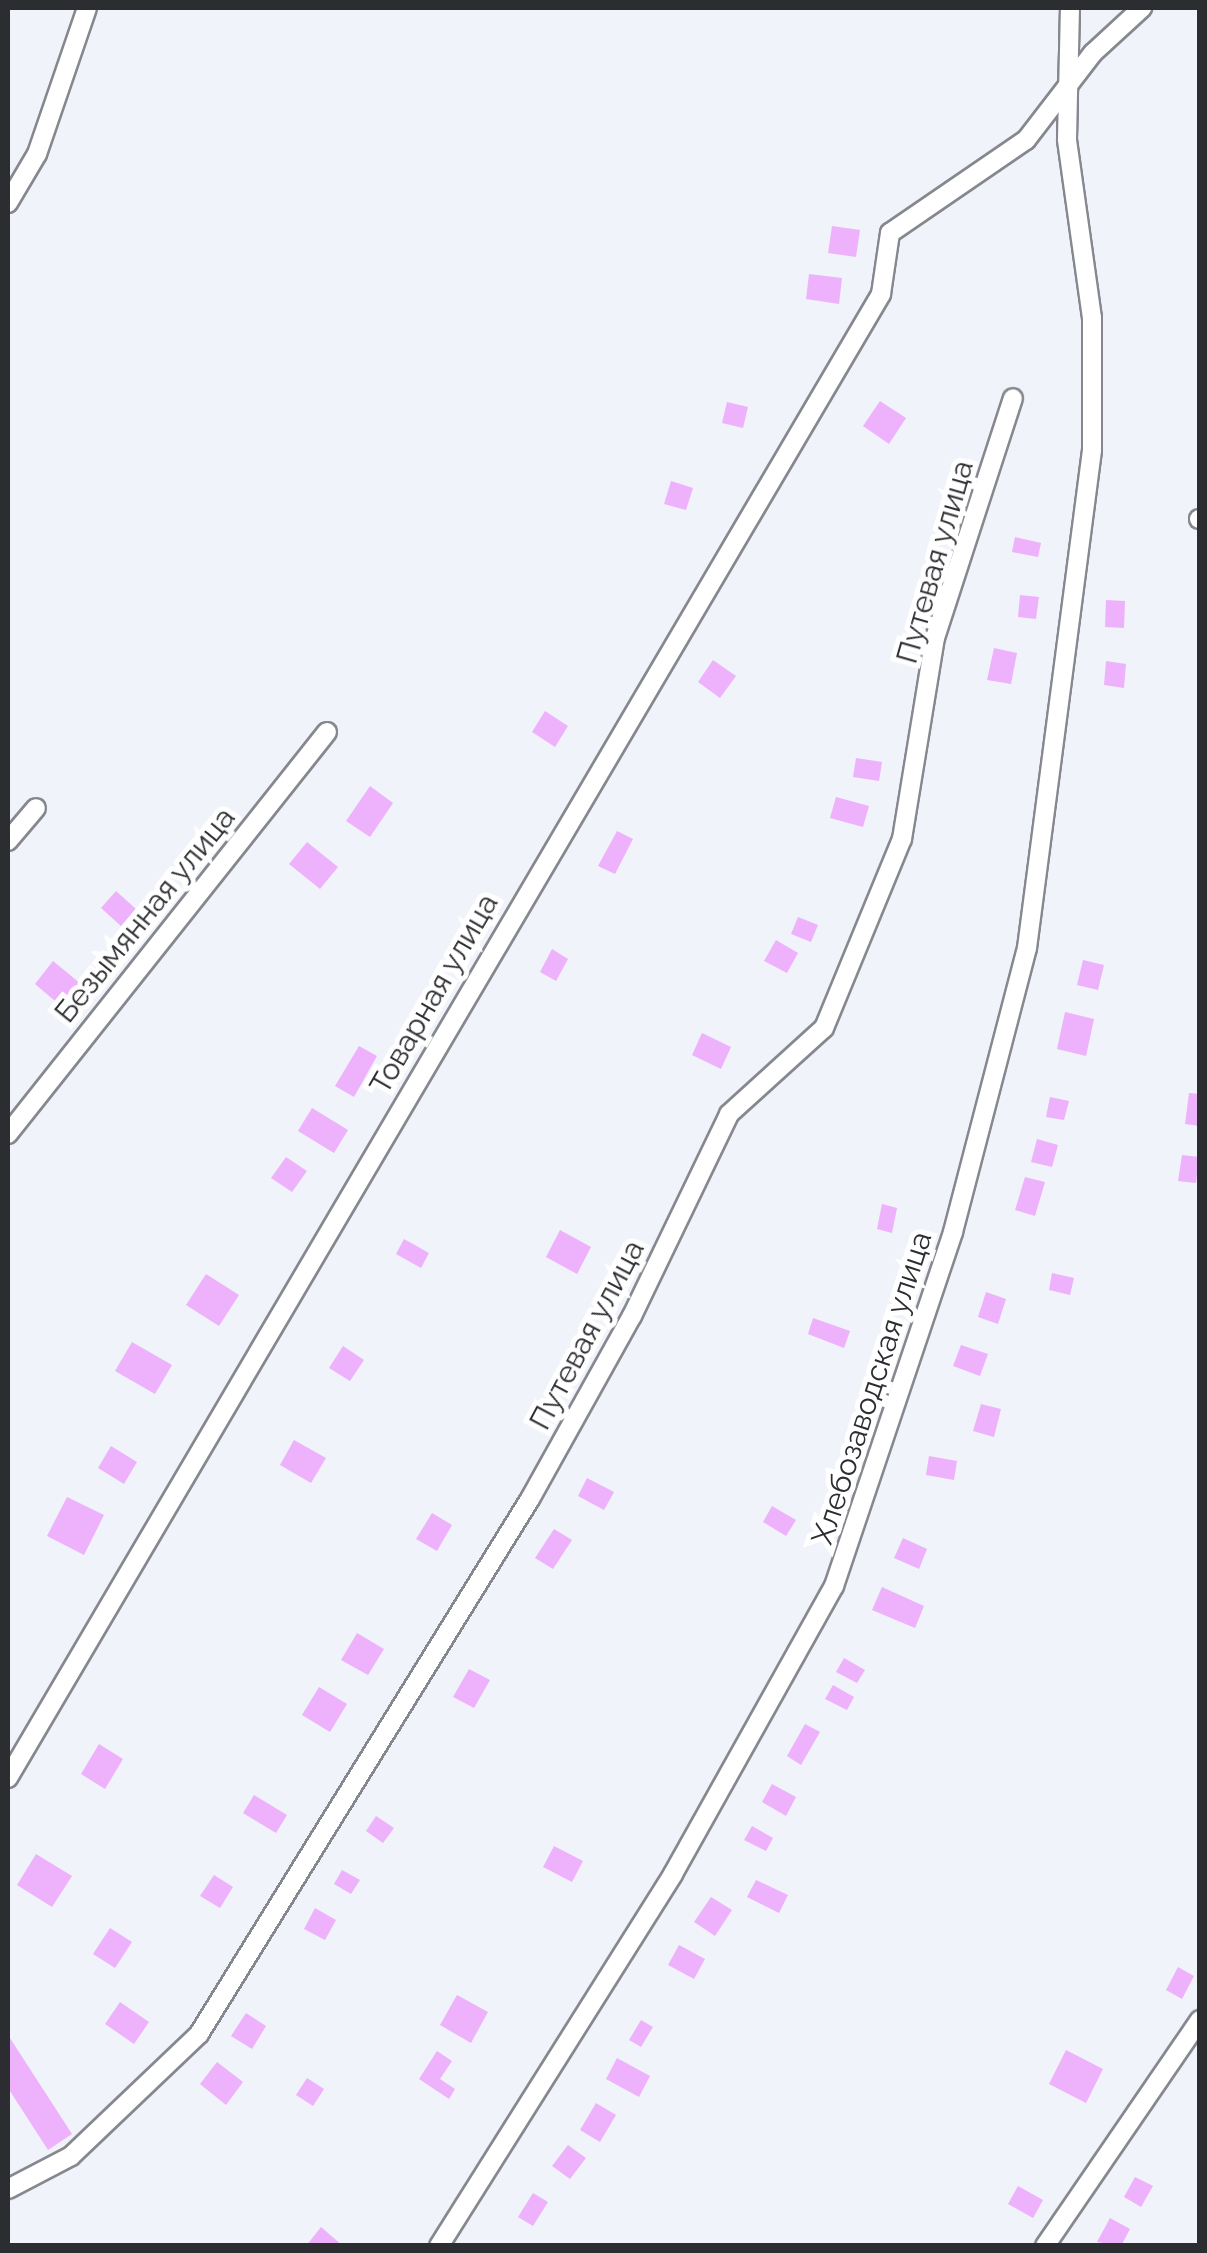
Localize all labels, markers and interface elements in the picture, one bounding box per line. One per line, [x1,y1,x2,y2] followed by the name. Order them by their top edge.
[889,456,981,668] street label: Путевая улица
[47,800,243,1030] street label: Безымянная улица
[362,887,506,1101] street label: Товарная улица
[804,1227,940,1549] street label: Хлебозаводская улица
[522,1234,652,1436] street label: Путевая улица

